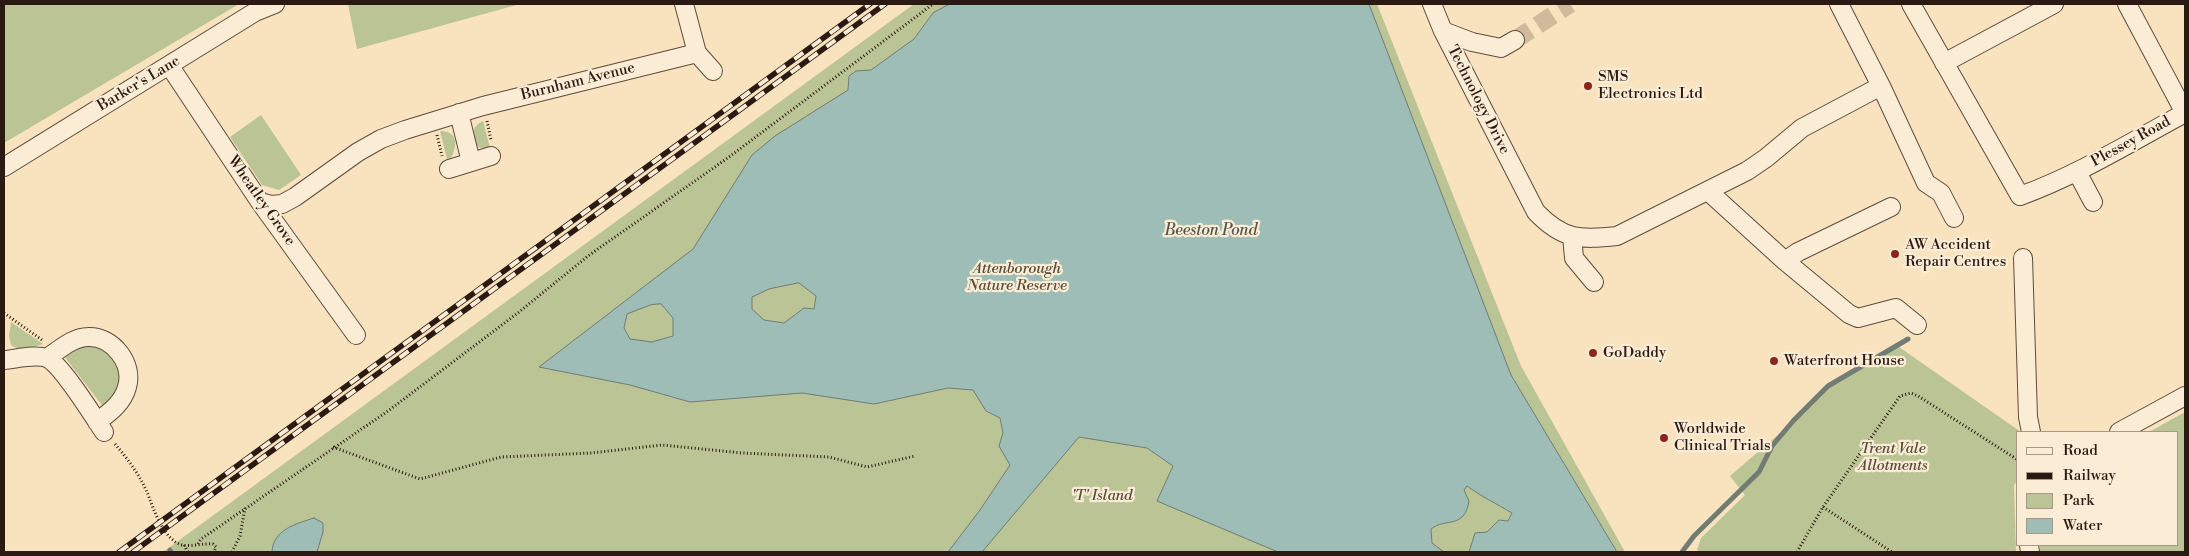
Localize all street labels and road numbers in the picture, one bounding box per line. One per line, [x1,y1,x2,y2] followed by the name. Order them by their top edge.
[1443,43,1513,157] street label: Technology Drive
[94,52,184,116] street label: Barker's Lane
[519,59,637,105] street label: Burnham Avenue
[2088,113,2174,171] street label: Plessey Road
[223,152,299,250] street label: Wheatley Grove

